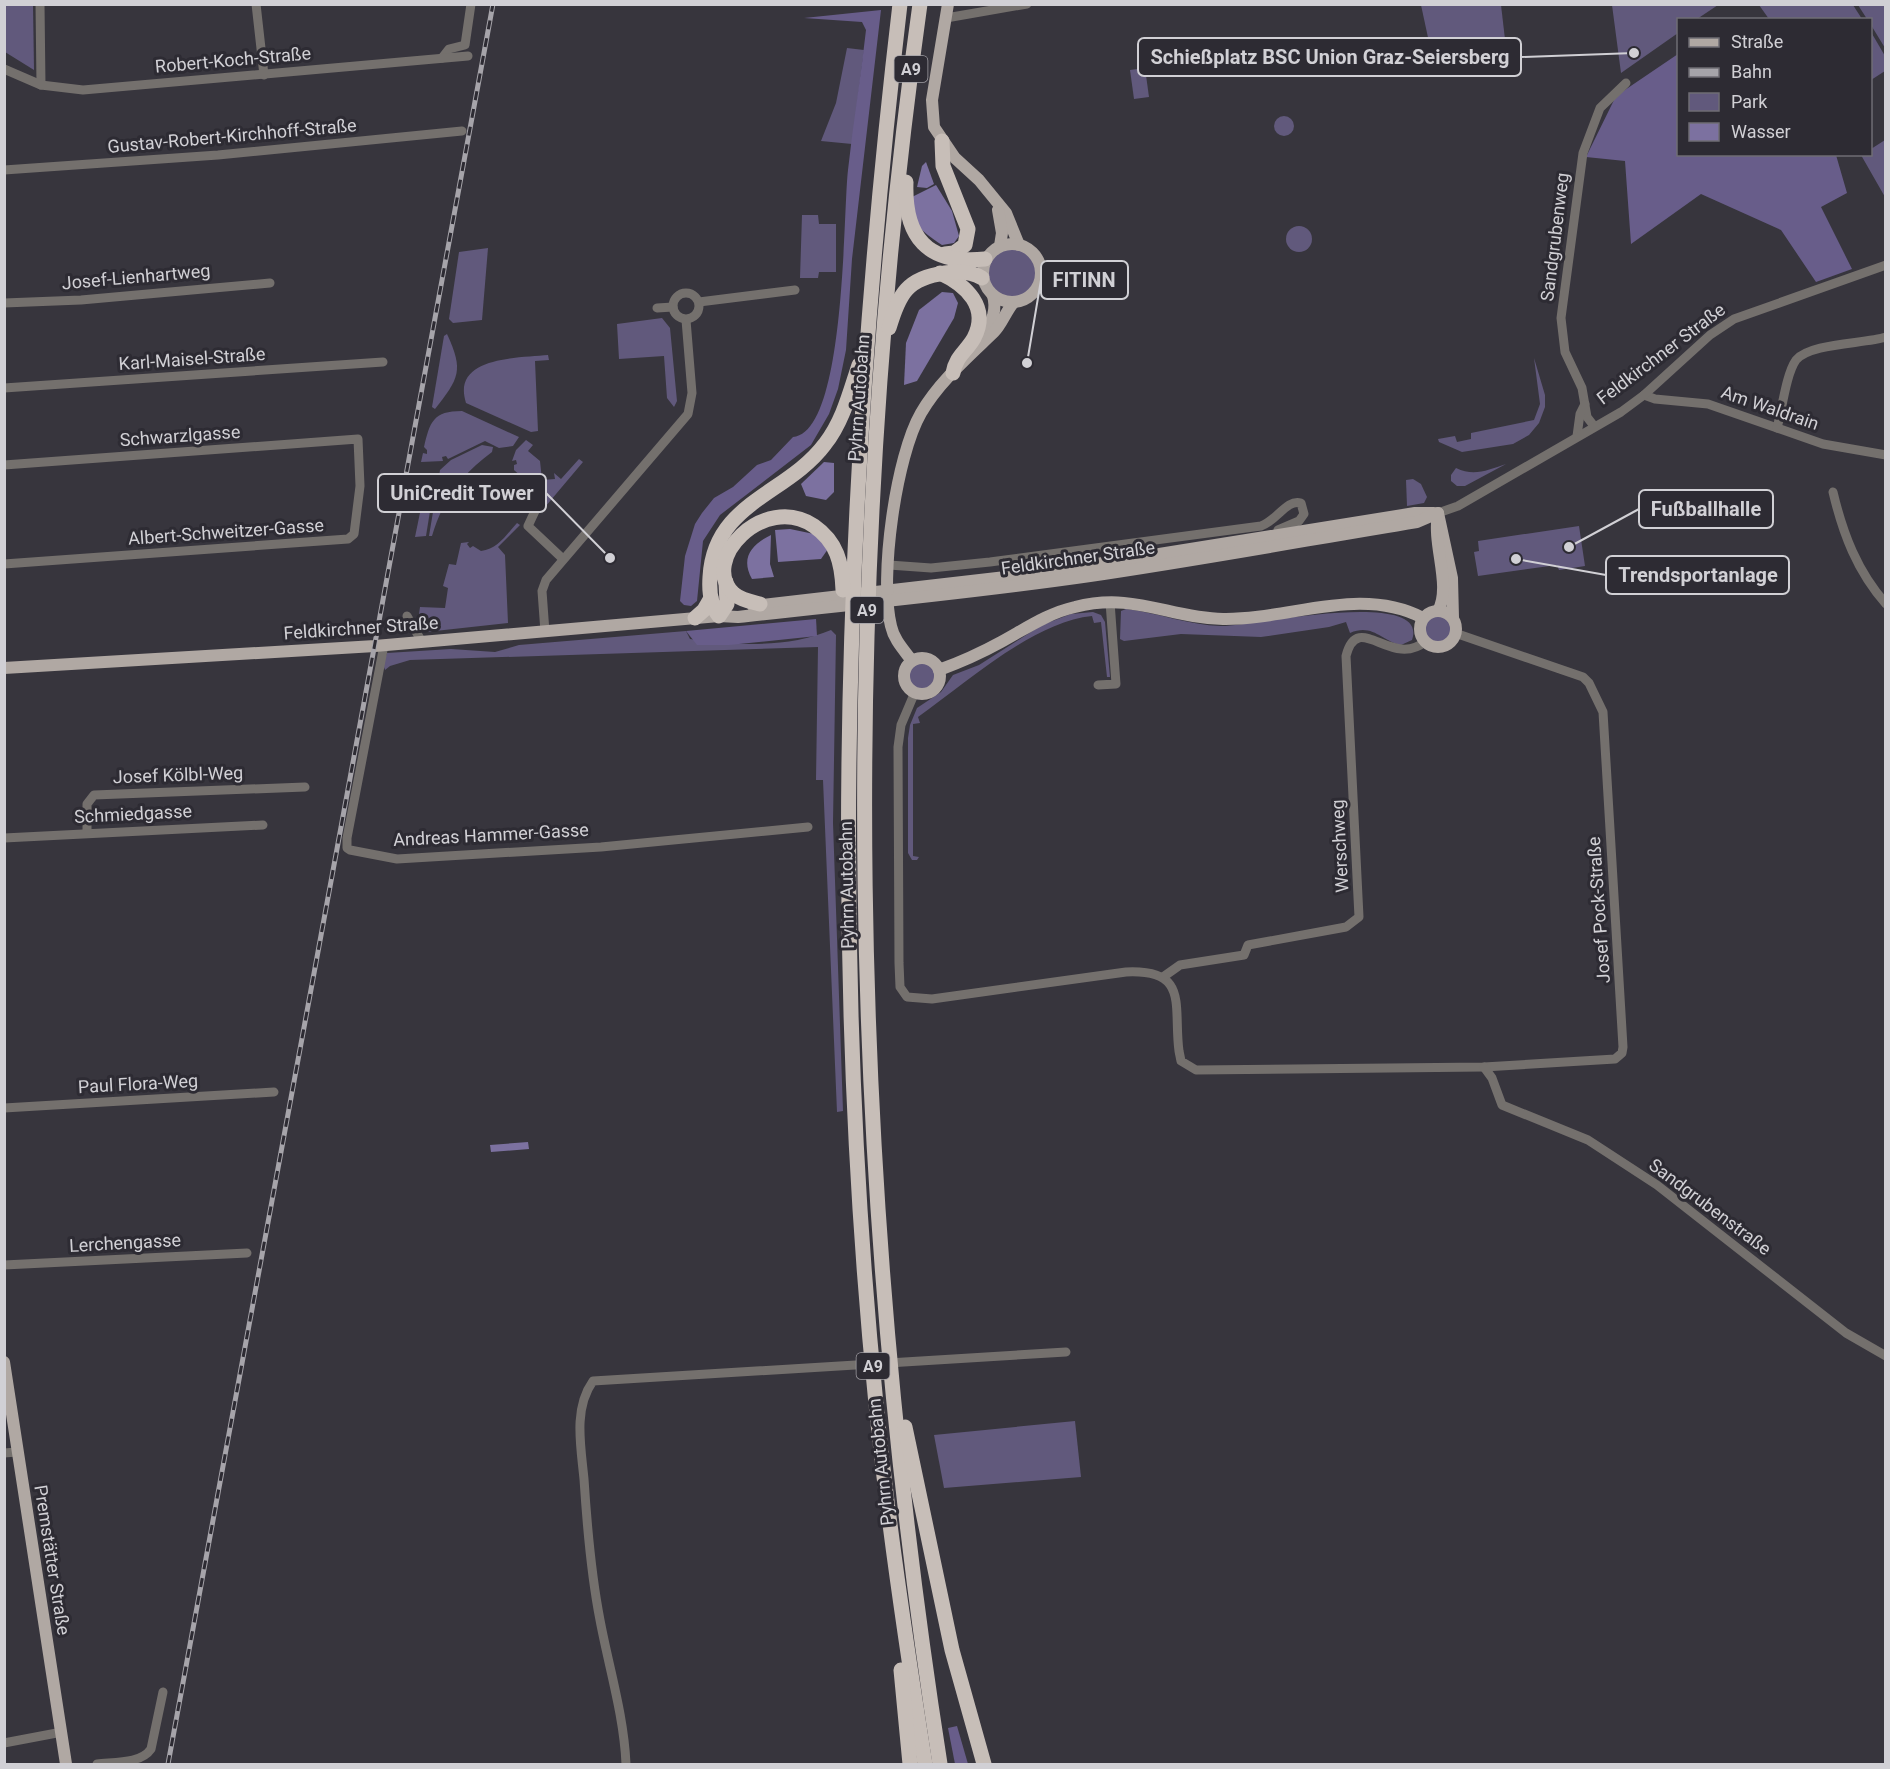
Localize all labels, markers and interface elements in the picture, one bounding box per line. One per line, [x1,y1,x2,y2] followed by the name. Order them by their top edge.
[1677,18,1872,156] legend
[1731,31,1783,52] text: Straße
[1138,38,1521,76] callout: Schießplatz BSC Union Graz-Seiersberg
[154,42,312,77] street label: Robert-Koch-Straße
[1151,45,1509,69] text: Schießplatz BSC Union Graz-Seiersberg
[894,56,928,82] road number: A9
[1731,61,1772,82] text: Bahn
[1731,91,1768,112] text: Park
[106,114,357,157] street label: Gustav-Robert-Kirchhoff-Straße
[1731,121,1791,142] text: Wasser
[1536,171,1573,302] street label: Sandgrubenweg
[61,260,211,293] street label: Josef-Lienhartweg
[1041,261,1128,299] callout: FITINN
[1052,268,1116,292] text: FITINN
[1592,299,1729,409] street label: Feldkirchner Straße
[844,334,873,462] street label: Pyhrn Autobahn
[118,343,266,374] street label: Karl-Maisel-Straße
[1719,381,1822,434] street label: Am Waldrain
[119,421,241,450] street label: Schwarzlgasse
[378,474,546,512] callout: UniCredit Tower
[390,481,534,505] text: UniCredit Tower
[1639,490,1773,528] callout: Fußballhalle
[1651,497,1761,521] text: Fußballhalle
[127,514,325,549] street label: Albert-Schweitzer-Gasse
[1000,536,1156,579] street label: Feldkirchner Straße
[1606,556,1789,594] callout: Trendsportanlage
[1618,563,1778,587] text: Trendsportanlage
[850,597,884,623] road number: A9
[283,612,439,643] street label: Feldkirchner Straße
[113,762,243,787] street label: Josef Kölbl-Weg
[1327,799,1352,893] street label: Werschweg
[74,800,192,827] street label: Schmiedgasse
[393,819,589,850] street label: Andreas Hammer-Gasse
[835,821,858,949] street label: Pyhrn Autobahn
[1583,836,1614,984] street label: Josef Pock-Straße
[77,1070,199,1097] street label: Paul Flora-Weg
[1645,1154,1775,1259] street label: Sandgrubenstraße
[68,1229,181,1256] street label: Lerchengasse
[856,1353,890,1379] road number: A9
[863,1397,898,1527] street label: Pyhrn Autobahn
[30,1483,75,1637] street label: Premstätter Straße

